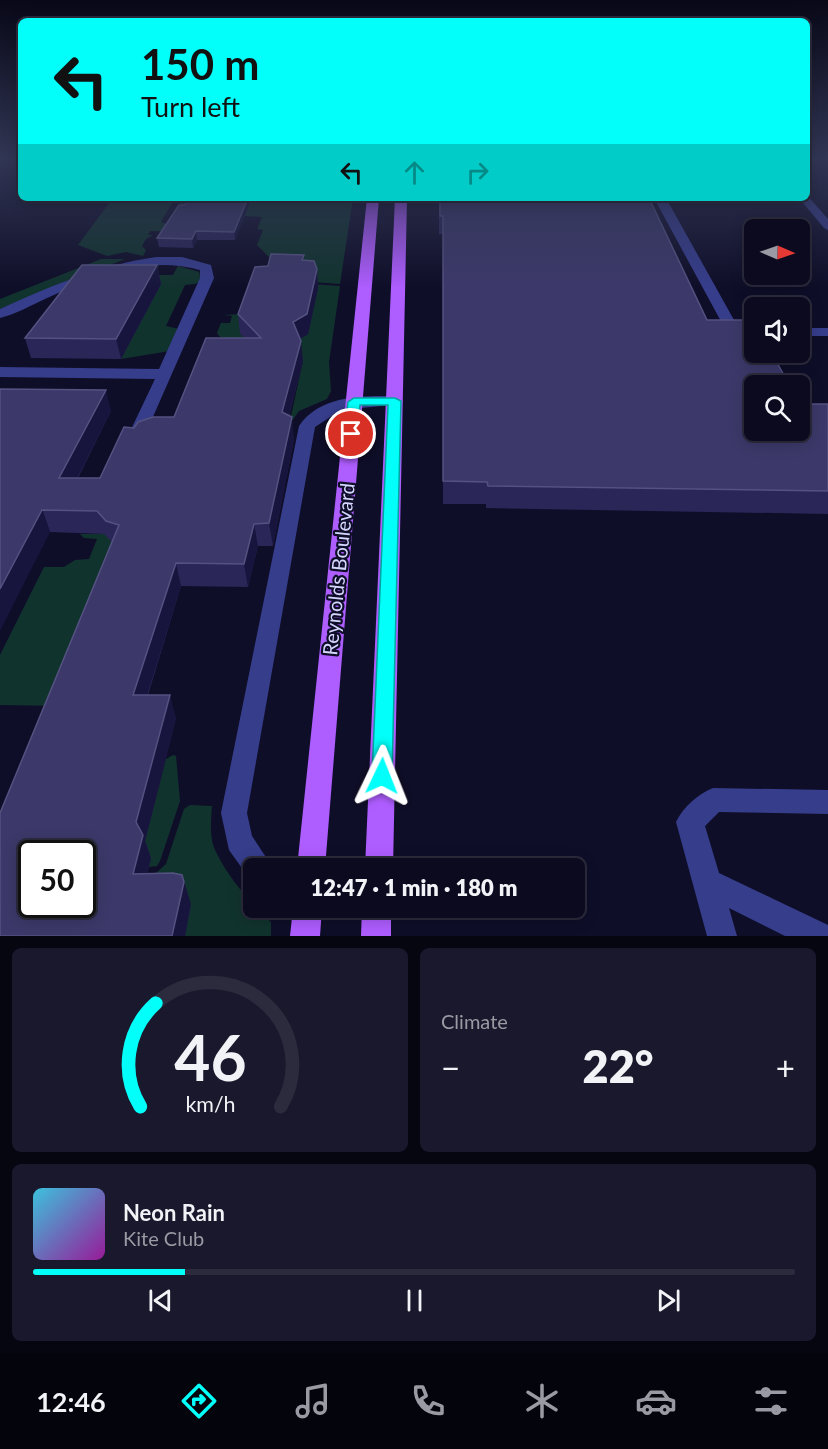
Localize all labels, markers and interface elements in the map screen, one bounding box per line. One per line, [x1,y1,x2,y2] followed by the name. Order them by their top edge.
[141,39,259,89] text: 150 m
[42,42,120,120] icon: left
[141,90,240,123] text: Turn left
[335,156,368,189] icon: left
[398,156,431,189] icon: ahead
[461,156,494,189] icon: right
[744,219,810,285] north arrow
[744,219,810,441] map controls
[744,297,810,363] button: sound
[744,375,810,441] button: search
[325,408,376,459] pin
[334,417,367,450] icon: arrive
[317,482,359,656] street label: Reynolds Boulevard
[350,744,414,808] position arrow
[18,840,96,918] speed limit sign: 50
[311,874,517,901] text: 12:47 · 1 min · 180 m
[441,1009,508,1033] text: Climate
[174,1019,246,1094] text: 46
[583,1039,653,1093] text: 22°
[441,1047,460,1087] text: −
[776,1047,795,1087] text: +
[185,1091,235,1117] text: km/h
[123,1199,225,1226] text: Neon Rain
[123,1226,204,1250] text: Kite Club
[144,1284,177,1317] icon: previous
[398,1284,431,1317] icon: pause
[652,1284,685,1317] icon: next
[178,1380,220,1422] icon: directions
[292,1380,334,1422] icon: music
[407,1380,449,1422] icon: phone
[521,1380,563,1422] icon: climate
[635,1380,677,1422] icon: car
[750,1380,792,1422] icon: filters
[36,1385,106,1418] text: 12:46

